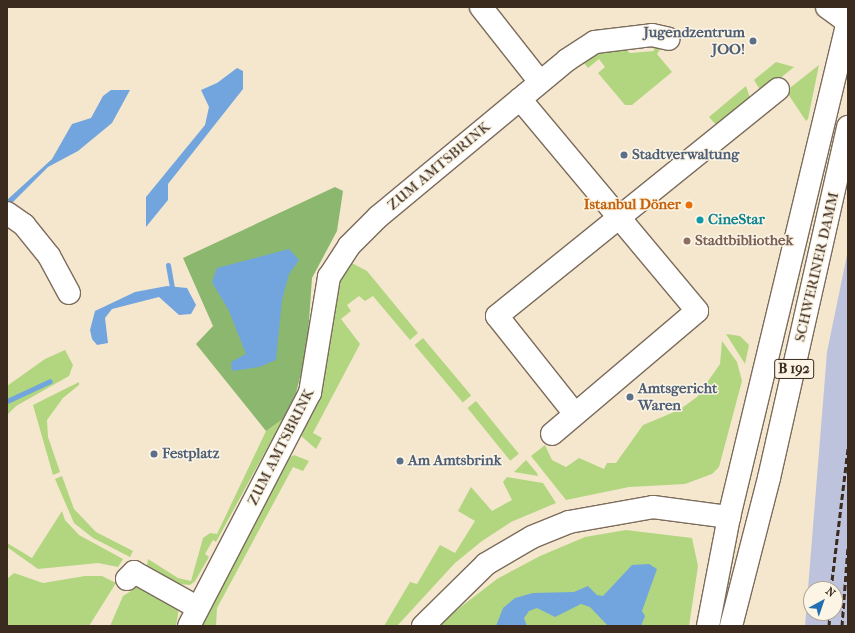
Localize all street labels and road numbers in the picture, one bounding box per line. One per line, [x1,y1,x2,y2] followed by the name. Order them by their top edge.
[384,118,494,214] street label: ZUM AMTSBRINK
[791,190,843,344] street label: SCHWERINER DAMM
[774,357,814,381] road number: B 192
[244,386,318,508] street label: ZUM AMTSBRINK

